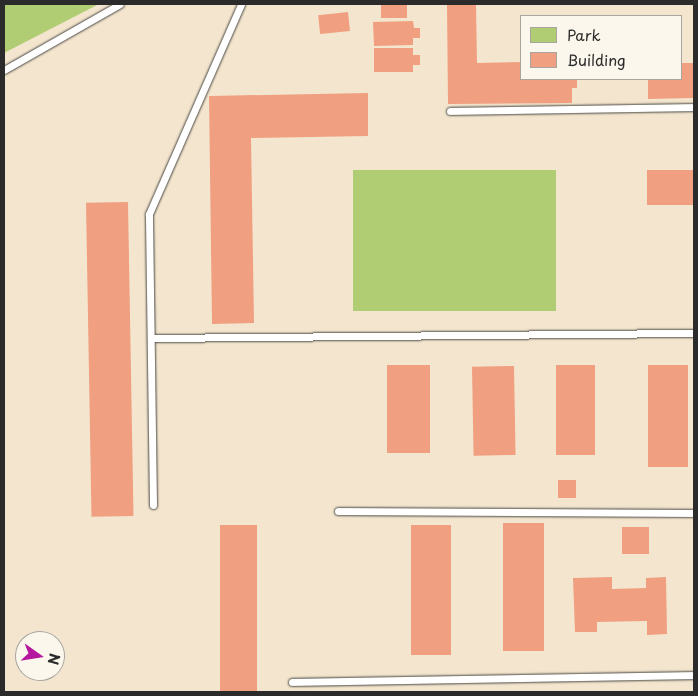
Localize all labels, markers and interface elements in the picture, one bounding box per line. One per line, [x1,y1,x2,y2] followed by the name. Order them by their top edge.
[520,15,683,80] legend
[567,23,601,46] text: Park
[567,48,626,71] text: Building
[15,631,65,681] north arrow
[43,651,66,667] text: N

